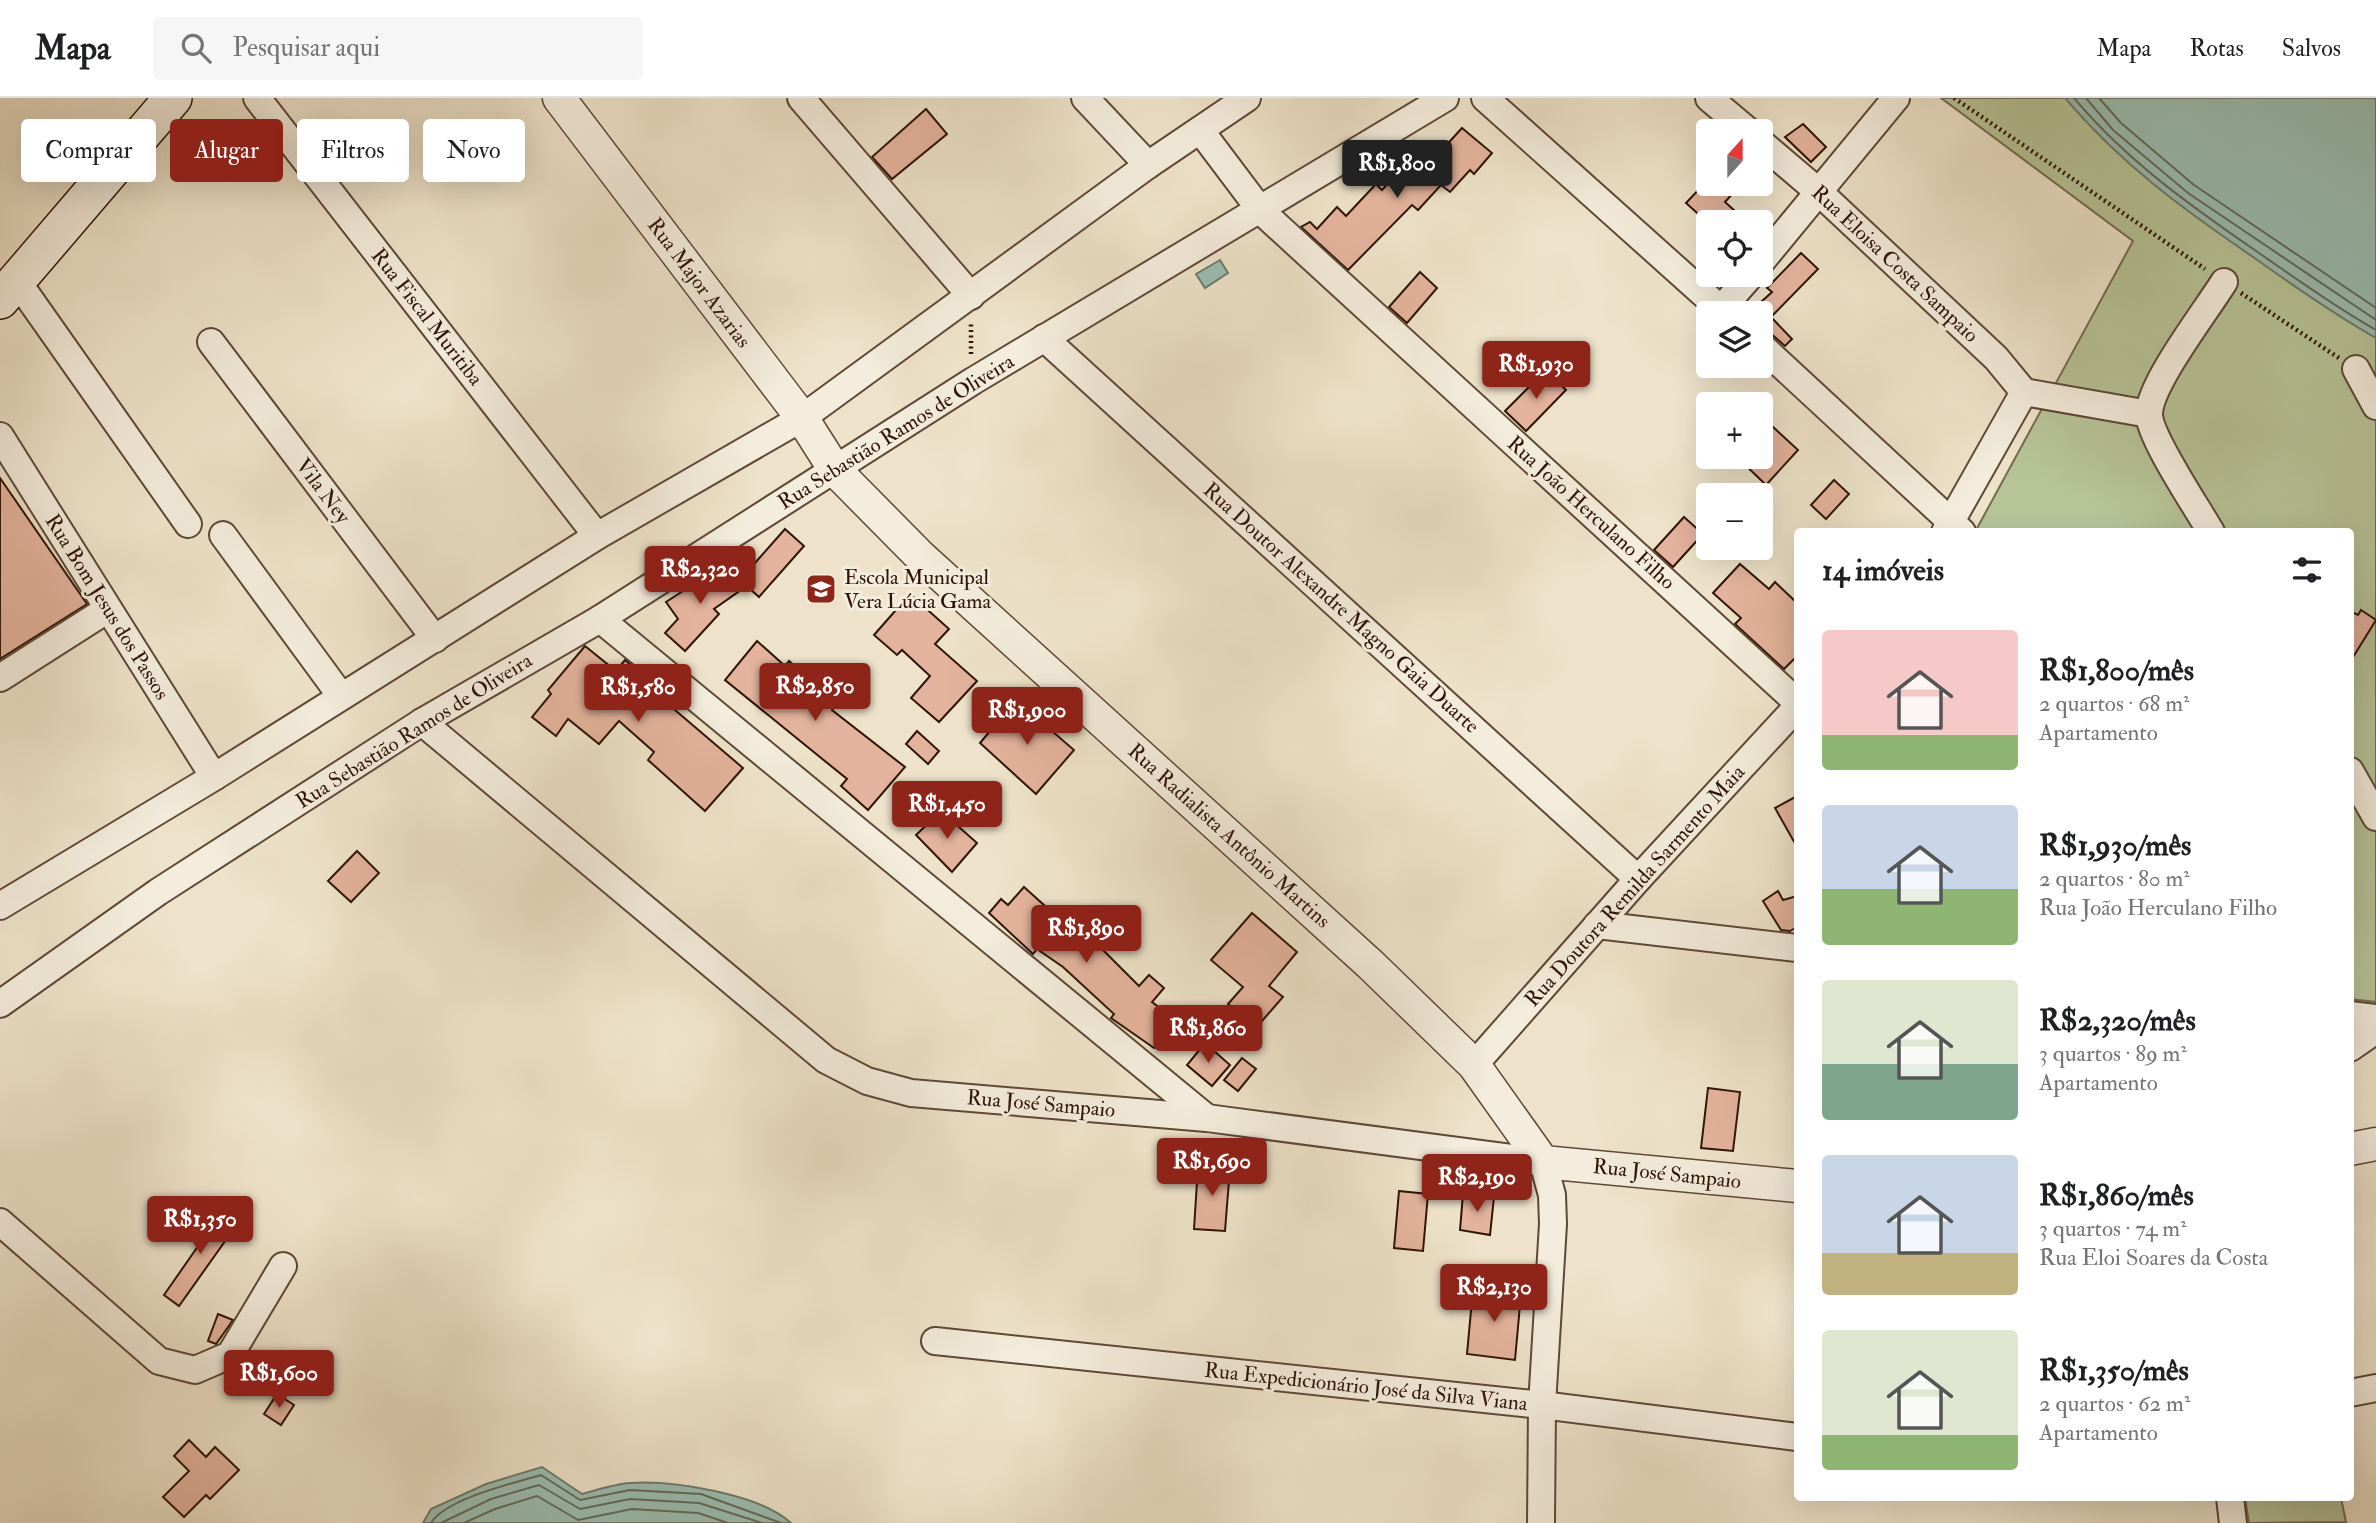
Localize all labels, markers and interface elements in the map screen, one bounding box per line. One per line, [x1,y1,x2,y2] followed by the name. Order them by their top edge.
[153,17,643,80] search box
[35,28,111,69] text: Mapa
[177,29,215,67] icon: search
[233,32,380,64] text: Pesquisar aqui
[2096,33,2151,64] text: Mapa
[2189,33,2244,64] text: Rotas
[2282,33,2341,64] text: Salvos
[21,119,156,182] chip: Comprar
[170,119,283,182] chip: Alugar
[297,119,409,182] chip: Filtros
[423,119,525,182] chip: Novo
[1696,119,1773,196] north arrow
[1696,119,1773,560] map controls
[1332,140,1462,200] pin: R$1,800
[1358,148,1436,177] text: R$1,800
[1806,179,1984,349] street label: Rua Eloisa Costa Sampaio
[1696,210,1773,287] button: locate
[641,213,757,353] street label: Rua Major Azarias
[365,243,489,391] street label: Rua Fiscal Muritiba
[1696,301,1773,378] button: layers
[1471,342,1601,401] pin: R$1,930
[773,348,1019,516] street label: Rua Sebastião Ramos de Oliveira
[1498,349,1574,378] text: R$1,930
[1696,392,1773,469] button: +
[1501,430,1681,596] street label: Rua João Herculano Filho
[290,453,357,530] street label: Vila Ney
[1197,477,1485,740] street label: Rua Doutor Alexandre Magno Gaia Duarte
[1696,483,1773,560] button: −
[39,509,175,705] street label: Rua Bom Jesus dos Passos
[635,546,765,606] pin: R$2,320
[2288,551,2326,589] icon: filters
[1822,552,1944,589] text: 14 imóveis
[661,554,739,583] text: R$2,320
[844,564,992,615] place label: Escola Municipal Vera Lúcia Gama
[804,572,838,606] school or university icon: Escola Municipal Vera Lúcia Gama
[291,647,537,815] street label: Rua Sebastião Ramos de Oliveira
[2039,652,2194,689] text: R$1,800/mês
[1878,658,1962,742] icon: home
[573,664,703,724] pin: R$1,580
[750,664,880,723] pin: R$2,850
[775,671,855,700] text: R$2,850
[600,672,676,701] text: R$1,580
[962,688,1092,747] pin: R$1,900
[2039,689,2190,718] text: 2 quartos · 68 m²
[988,695,1066,724] text: R$1,900
[2039,718,2158,747] text: Apartamento
[1122,738,1336,934] street label: Rua Radialista Antônio Martins
[1519,759,1751,1013] street label: Rua Doutora Remilda Sarmento Maia
[882,782,1012,841] pin: R$1,450
[908,789,986,818] text: R$1,450
[2039,827,2191,864] text: R$1,930/mês
[1878,833,1962,917] icon: home
[2039,864,2190,893] text: 2 quartos · 80 m²
[2039,893,2277,922] text: Rua João Herculano Filho
[1021,906,1151,965] pin: R$1,890
[1047,913,1125,942] text: R$1,890
[2039,1002,2196,1039] text: R$2,320/mês
[1143,1006,1273,1065] pin: R$1,860
[1878,1008,1962,1092] icon: home
[1169,1013,1247,1042] text: R$1,860
[2039,1039,2187,1068] text: 3 quartos · 89 m²
[2039,1068,2158,1097] text: Apartamento
[966,1084,1116,1124] street label: Rua José Sampaio
[1147,1138,1277,1198] pin: R$1,690
[1173,1146,1251,1175] text: R$1,690
[1592,1153,1742,1195] street label: Rua José Sampaio
[1412,1154,1542,1214] pin: R$2,190
[1438,1162,1516,1191] text: R$2,190
[2039,1177,2194,1214] text: R$1,860/mês
[1878,1183,1962,1267] icon: home
[135,1196,265,1256] pin: R$1,350
[163,1204,237,1233] text: R$1,350
[2039,1214,2187,1243] text: 3 quartos · 74 m²
[2039,1243,2268,1272] text: Rua Eloi Soares da Costa
[1429,1264,1559,1324] pin: R$2,130
[1456,1272,1532,1301] text: R$2,130
[214,1350,344,1410] pin: R$1,600
[2039,1352,2189,1389] text: R$1,350/mês
[1203,1357,1529,1417] street label: Rua Expedicionário José da Silva Viana
[240,1358,318,1387] text: R$1,600
[1878,1358,1962,1442] icon: home
[2039,1389,2190,1418] text: 2 quartos · 62 m²
[2039,1418,2158,1447] text: Apartamento

